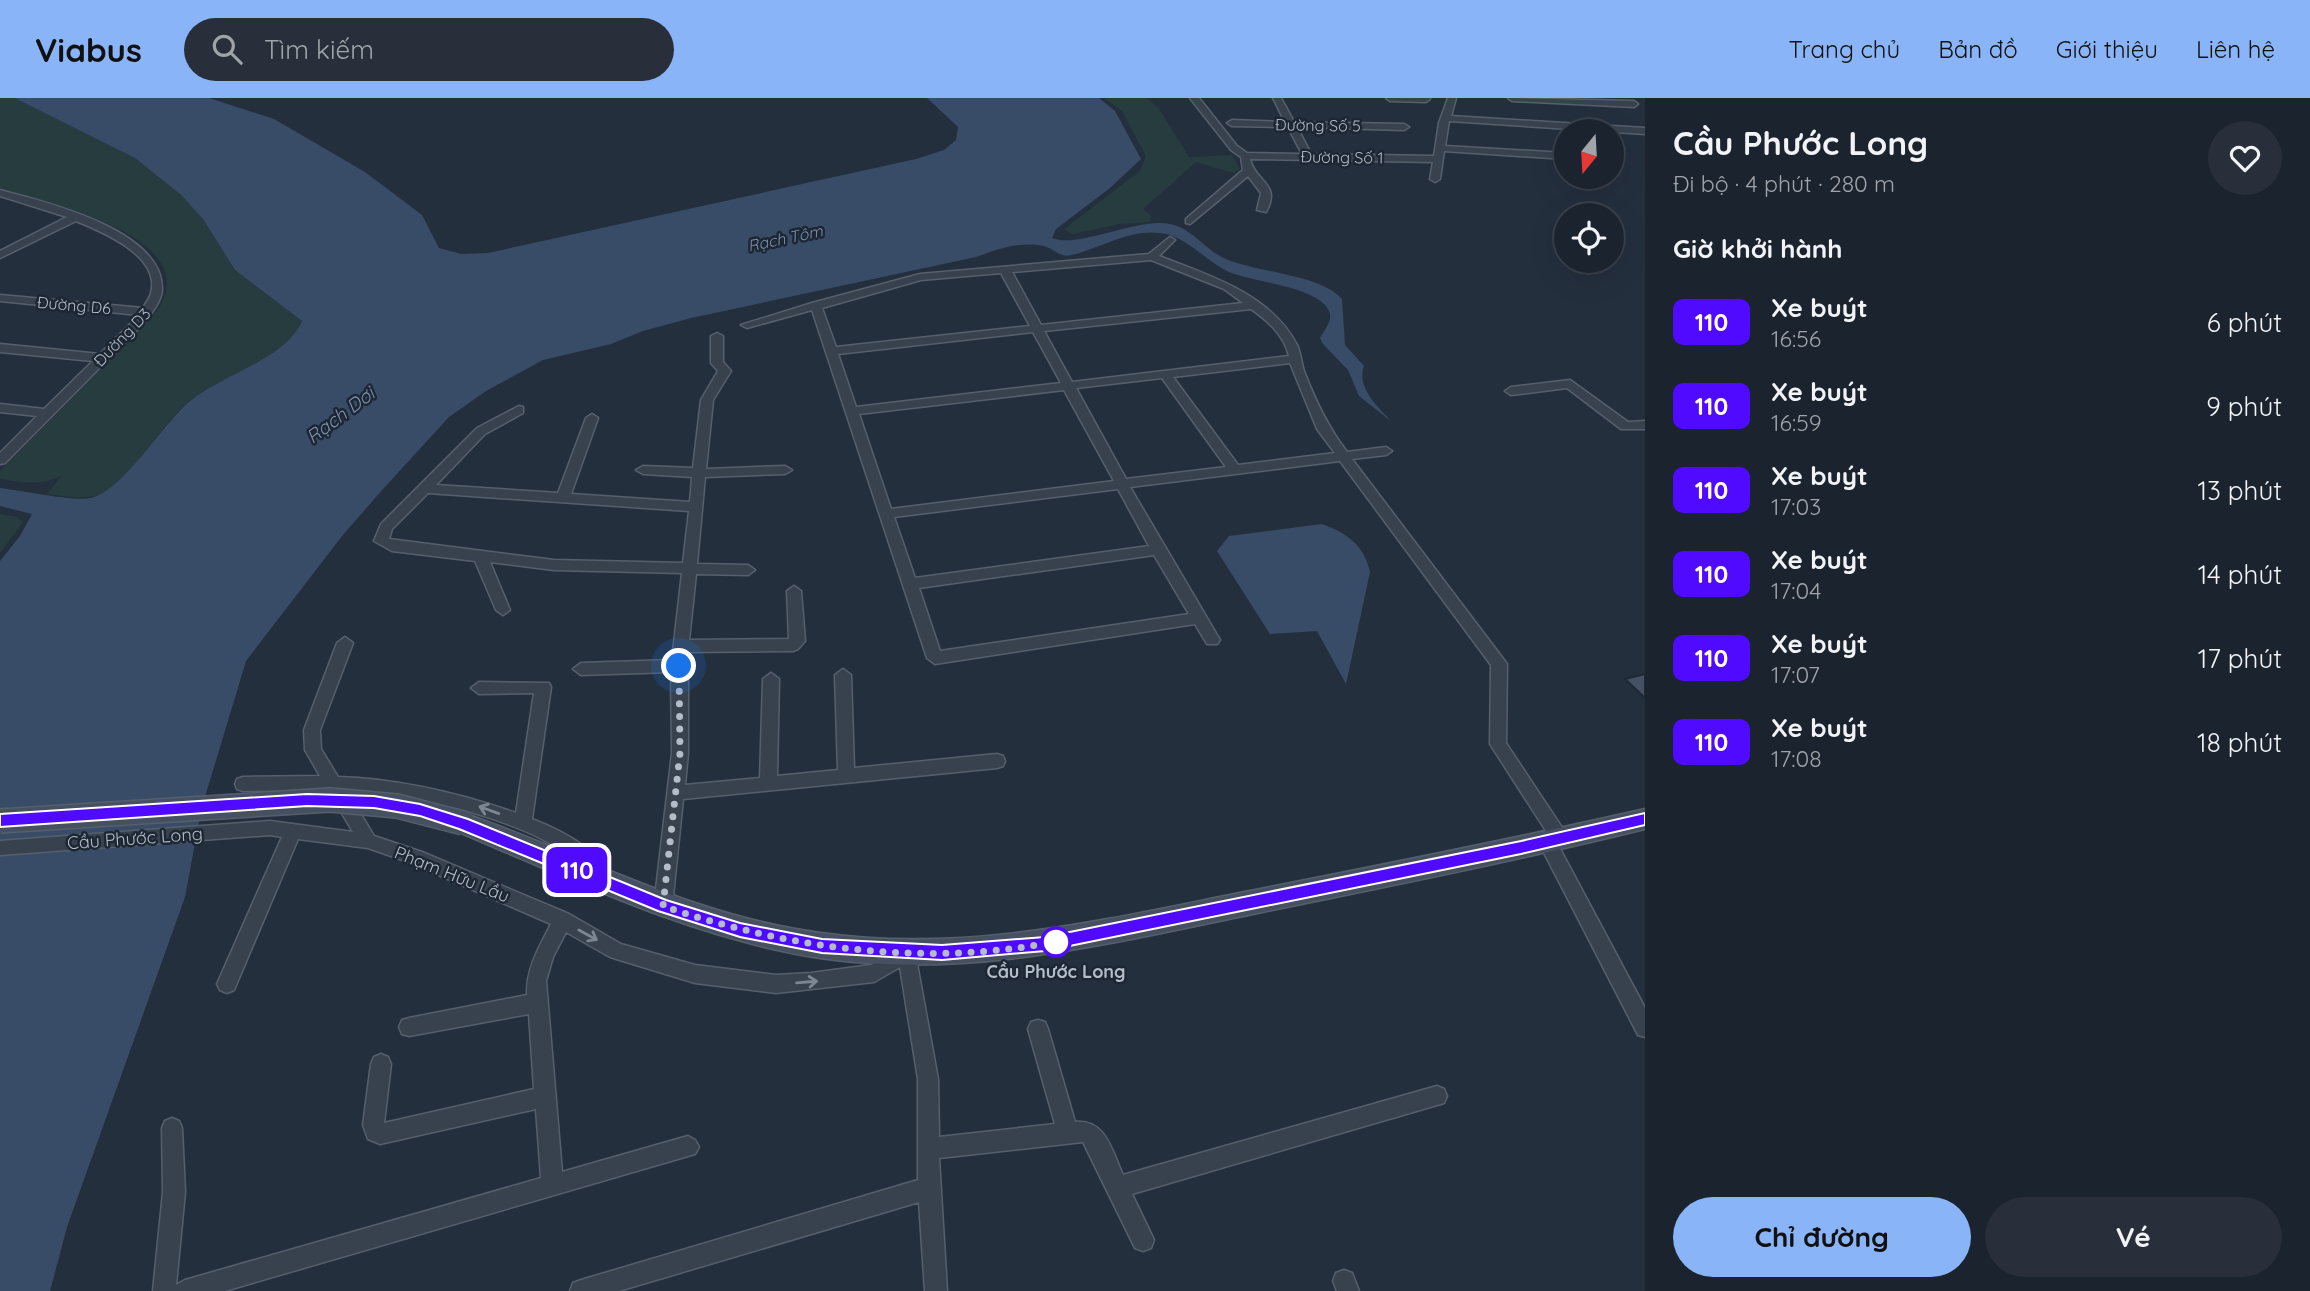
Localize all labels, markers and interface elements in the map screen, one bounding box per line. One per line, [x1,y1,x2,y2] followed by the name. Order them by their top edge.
[184,18,674,81] search box
[35,29,142,70] text: Viabus
[208,30,246,68] icon: search
[264,33,374,66] text: Tìm kiếm
[1788,34,1900,64] text: Trang chủ
[1938,34,2018,64] text: Bản đồ
[2056,34,2158,64] text: Giới thiệu
[2196,34,2275,64] text: Liên hệ
[1275,114,1361,136] street label: Đường Số 5
[1554,119,1624,189] north arrow
[1554,119,1624,273] map controls
[2208,121,2282,195] button: heart
[1673,122,1928,163] text: Cầu Phước Long
[1300,146,1384,168] street label: Đường Số 1
[1673,169,1895,198] text: Đi bộ · 4 phút · 280 m
[1554,203,1624,273] button: locate
[746,220,825,256] water label: Rạch Tôm
[1673,232,1843,265] text: Giờ khởi hành
[1771,291,1868,324] text: Xe buýt
[36,292,112,318] street label: Đường D6
[89,304,155,370] street label: Đường D3
[2207,306,2282,339] text: 6 phút
[1695,307,1728,337] text: 110
[1771,324,1821,353] text: 16:56
[1771,375,1868,408] text: Xe buýt
[301,380,380,448] water label: Rạch Dơi
[2206,390,2282,423] text: 9 phút
[1695,391,1728,421] text: 110
[1771,408,1822,437] text: 16:59
[1771,459,1868,492] text: Xe buýt
[2198,474,2282,507] text: 13 phút
[1695,475,1728,505] text: 110
[1771,492,1821,521] text: 17:03
[1771,543,1868,576] text: Xe buýt
[2198,558,2282,591] text: 14 phút
[1695,559,1728,589] text: 110
[1771,576,1821,605] text: 17:04
[1771,627,1868,660] text: Xe buýt
[2198,642,2282,675] text: 17 phút
[1695,643,1728,673] text: 110
[661,648,696,683] your location
[1771,660,1820,689] text: 17:07
[1771,711,1868,744] text: Xe buýt
[2197,726,2282,759] text: 18 phút
[1695,727,1728,757] text: 110
[1771,744,1822,773] text: 17:08
[478,803,500,816] one-way arrow
[66,822,204,854] street label: Cầu Phước Long
[391,840,513,908] street label: Phạm Hữu Lầu
[537,847,617,893] line badge: 110
[560,855,594,885] text: 110
[1041,927,1071,957] marker: Cầu Phước Long
[577,929,598,942] one-way arrow
[986,960,1126,983] place label: Cầu Phước Long
[796,975,818,988] one-way arrow
[1673,1197,1971,1277] button: Chỉ đường
[1985,1197,2282,1277] button: Vé

